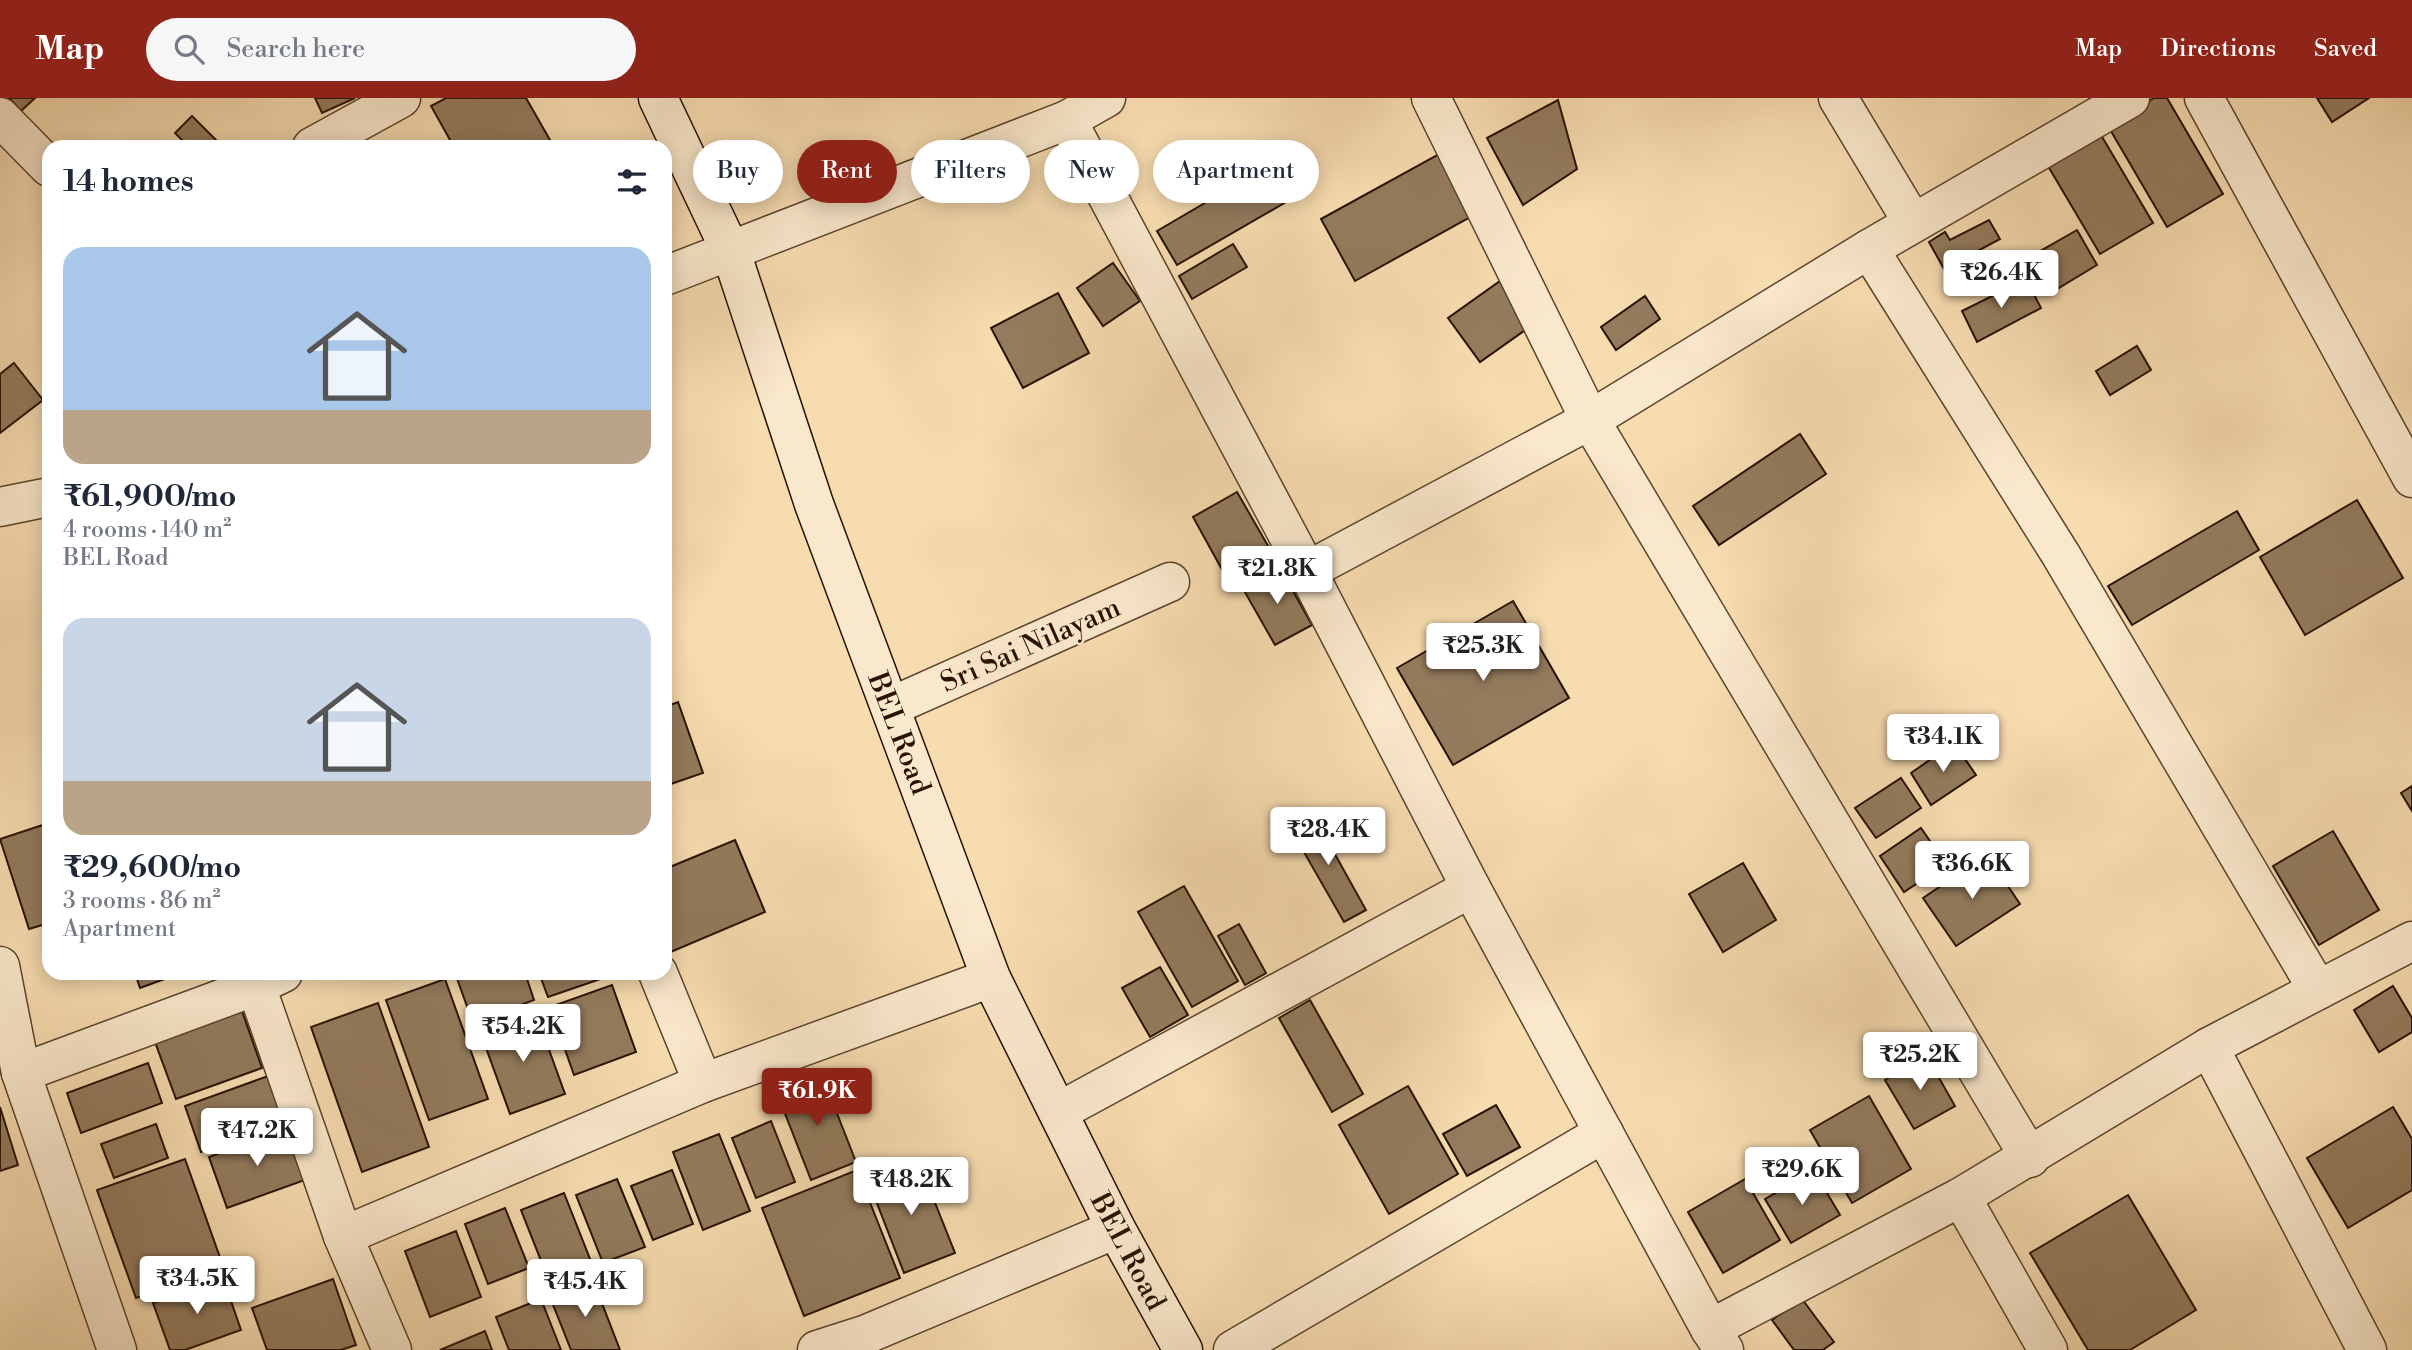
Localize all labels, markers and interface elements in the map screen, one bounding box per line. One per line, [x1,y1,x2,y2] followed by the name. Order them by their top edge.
[146,18,636,81] search box
[35,29,104,70] text: Map
[170,30,208,68] icon: search
[226,33,365,65] text: Search here
[2075,34,2122,64] text: Map
[2160,34,2276,64] text: Directions
[2314,34,2377,64] text: Saved
[693,140,783,203] chip: Buy
[797,140,897,203] chip: Rent
[911,140,1030,203] chip: Filters
[1044,140,1139,203] chip: New
[1153,140,1319,203] chip: Apartment
[63,163,194,201] text: 14 homes
[613,163,651,201] icon: filters
[1944,250,2058,310] pin: ₹26.4K
[1959,259,2043,287] text: ₹26.4K
[294,293,420,419] icon: home
[63,478,236,516] text: ₹61,900/mo
[63,516,231,544] text: 4 rooms · 140 m²
[63,544,168,572] text: BEL Road
[1220,546,1334,606] pin: ₹21.8K
[1237,555,1317,583] text: ₹21.8K
[935,590,1126,701] street label: Sri Sai Nilayam
[1426,624,1540,683] pin: ₹25.3K
[1442,632,1524,660] text: ₹25.3K
[294,664,420,790] icon: home
[859,666,938,800] street label: BEL Road
[1886,714,2000,774] pin: ₹34.1K
[1903,723,1983,751] text: ₹34.1K
[1271,808,1385,867] pin: ₹28.4K
[1286,816,1370,844] text: ₹28.4K
[1915,842,2029,901] pin: ₹36.6K
[63,849,241,887] text: ₹29,600/mo
[1931,850,2013,878] text: ₹36.6K
[63,887,220,915] text: 3 rooms · 86 m²
[63,915,176,943] text: Apartment
[466,1004,580,1064] pin: ₹54.2K
[481,1013,565,1041] text: ₹54.2K
[1863,1032,1977,1092] pin: ₹25.2K
[1879,1041,1961,1069] text: ₹25.2K
[760,1068,874,1128] pin: ₹61.9K
[778,1077,856,1105] text: ₹61.9K
[200,1108,314,1168] pin: ₹47.2K
[217,1117,297,1145] text: ₹47.2K
[1745,1148,1859,1207] pin: ₹29.6K
[1761,1156,1843,1184] text: ₹29.6K
[854,1158,968,1217] pin: ₹48.2K
[869,1166,953,1194] text: ₹48.2K
[1082,1186,1173,1317] street label: BEL Road
[140,1256,254,1316] pin: ₹34.5K
[528,1260,642,1319] pin: ₹45.4K
[156,1265,238,1293] text: ₹34.5K
[543,1268,627,1296] text: ₹45.4K

